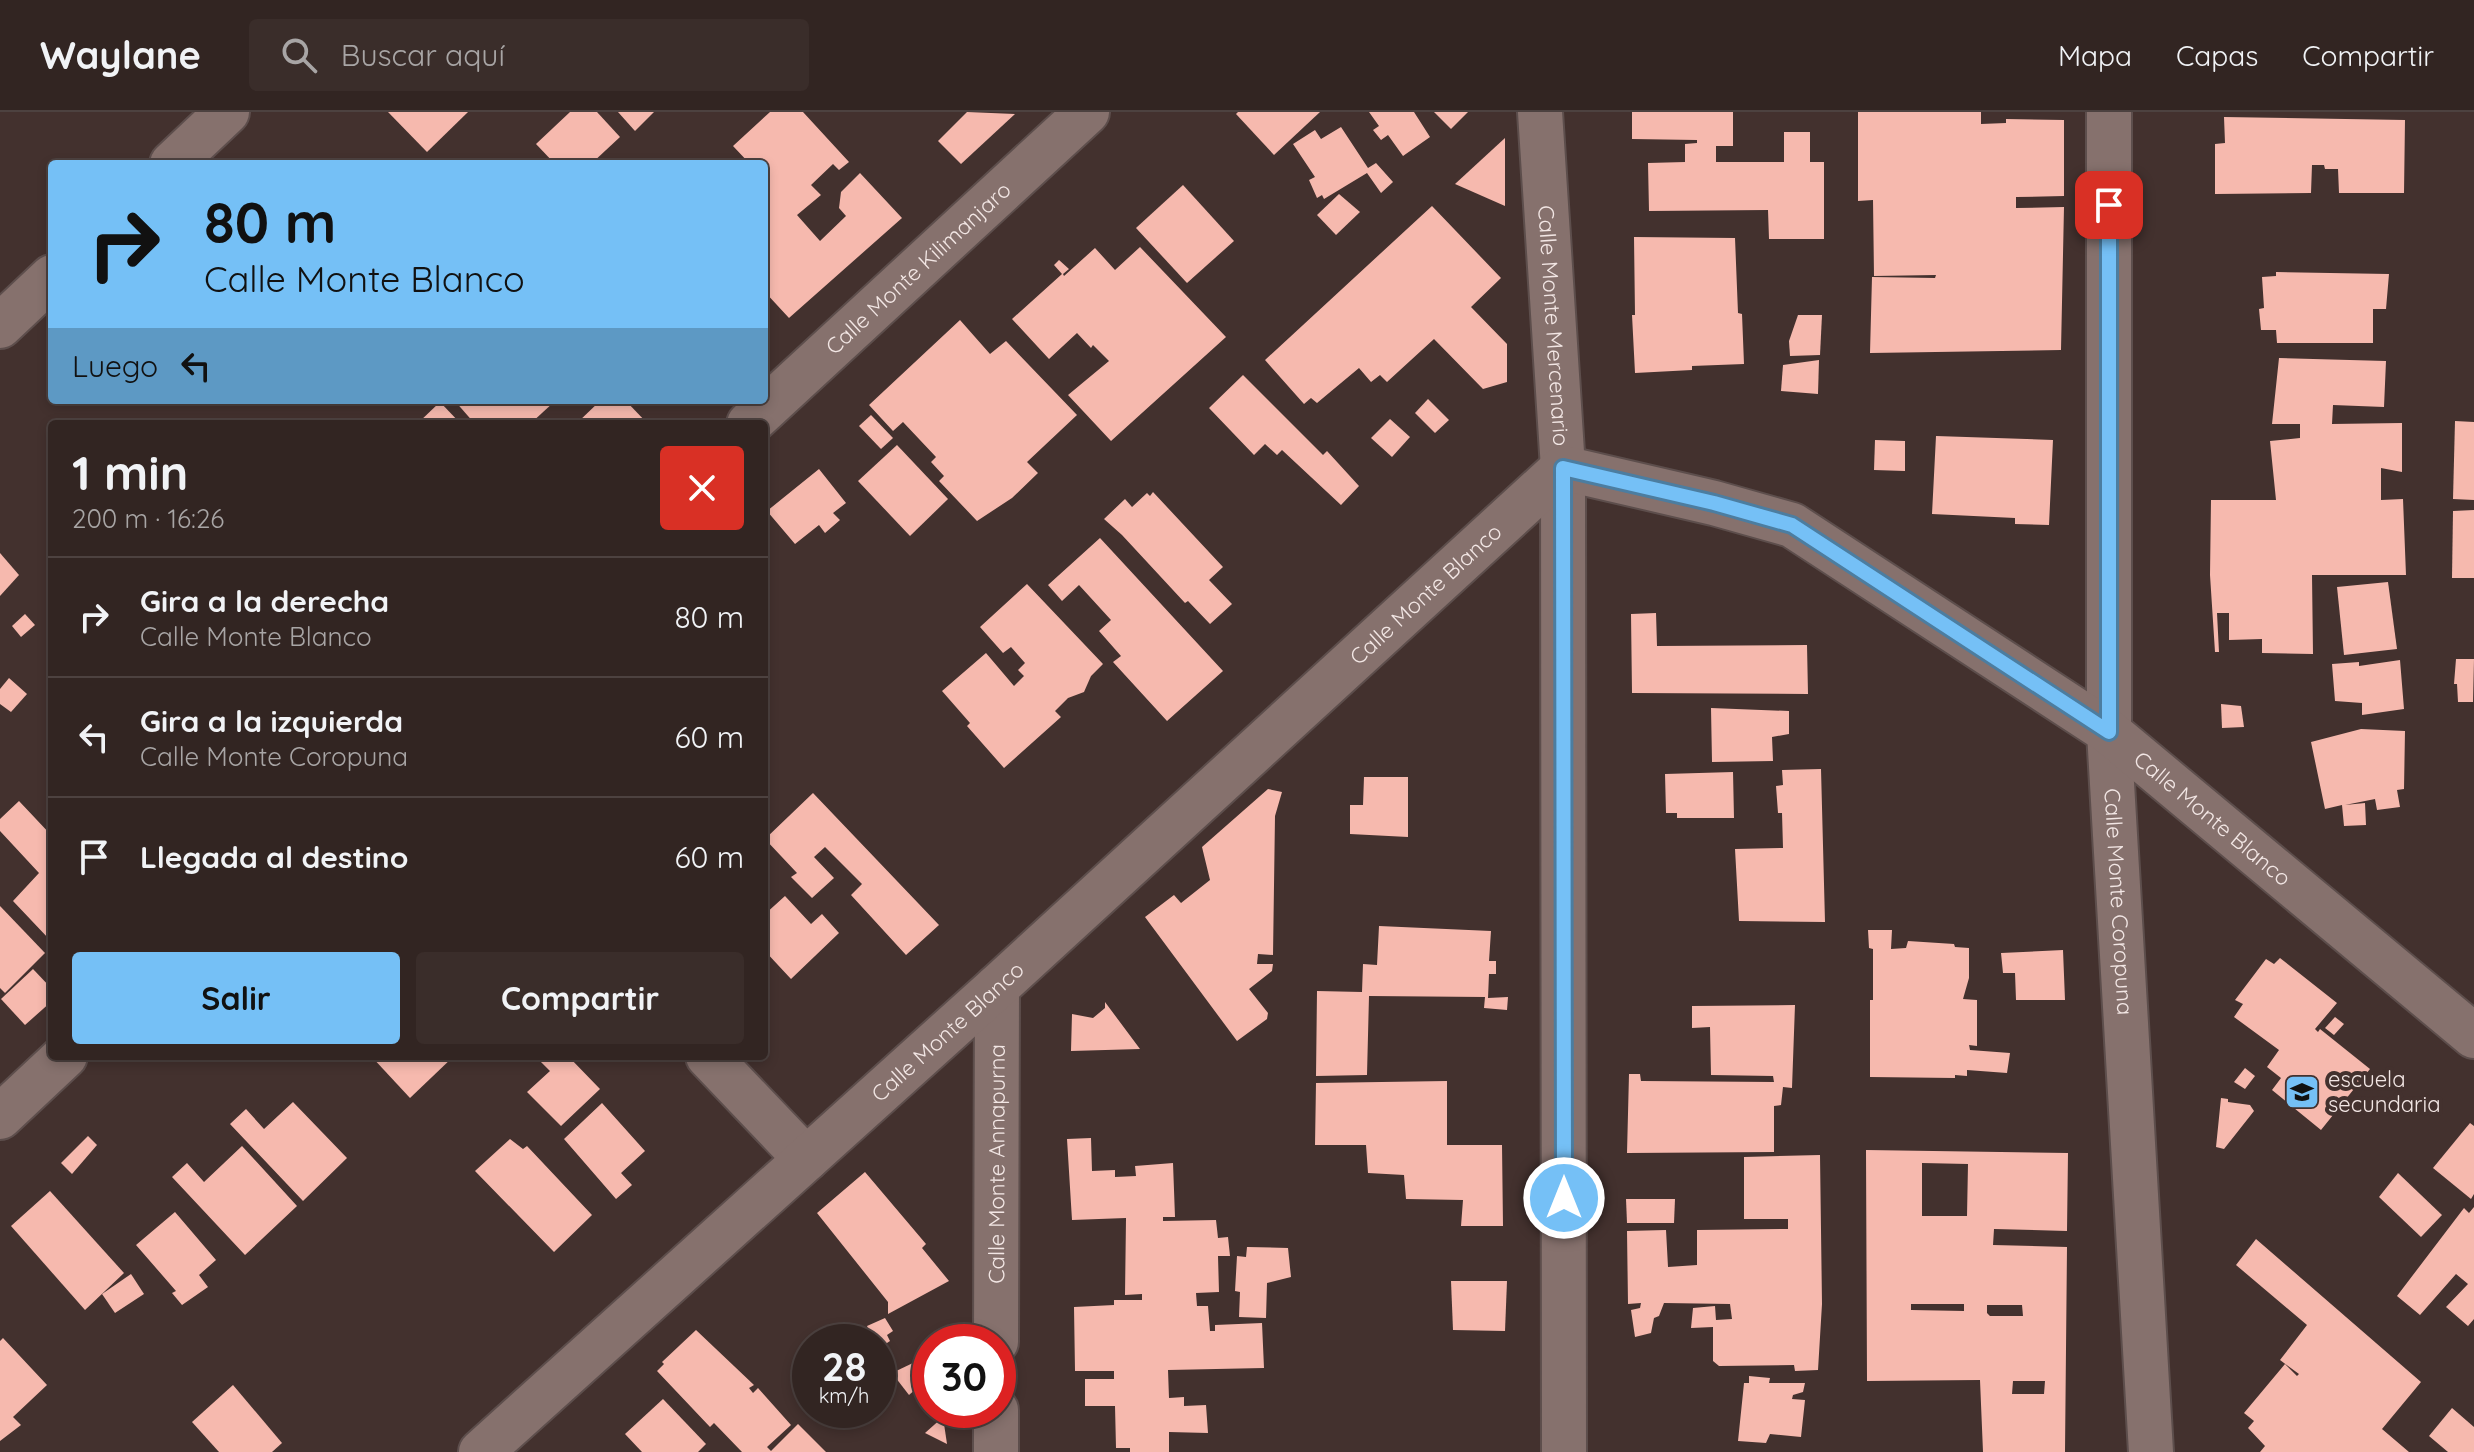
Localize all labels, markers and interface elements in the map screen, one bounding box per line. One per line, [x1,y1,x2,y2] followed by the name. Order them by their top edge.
[249,19,809,91] search box
[40,31,201,79] text: Waylane
[277,33,321,77] icon: search
[341,36,505,74] text: Buscar aquí
[2058,38,2132,73] text: Mapa
[2176,38,2258,73] text: Capas
[2302,38,2434,73] text: Compartir
[2075,171,2143,239] pin
[820,176,1016,360] street label: Calle Monte Kilimanjaro
[2087,183,2131,227] icon: arrive
[204,187,336,257] text: 80 m
[72,192,176,296] icon: right
[1532,204,1576,447] street label: Calle Monte Mercenario
[204,256,525,301] text: Calle Monte Blanco
[174,344,218,388] icon: left
[72,347,158,385] text: Luego
[72,442,188,502] text: 1 min
[660,446,744,530] button: close
[72,502,224,535] text: 200 m · 16:26
[1344,517,1507,671] street label: Calle Monte Blanco
[140,582,389,620] text: Gira a la derecha
[72,595,116,639] icon: right
[674,598,744,636] text: 80 m
[140,620,372,653] text: Calle Monte Blanco
[140,702,403,740] text: Gira a la izquierda
[72,715,116,759] icon: left
[674,718,744,756] text: 60 m
[140,740,408,773] text: Calle Monte Coropuna
[2128,745,2297,892] street label: Calle Monte Blanco
[2098,788,2139,1016] street label: Calle Monte Coropuna
[72,835,116,879] icon: arrive
[140,838,408,876] text: Llegada al destino
[674,838,744,876] text: 60 m
[72,952,400,1044] button: Salir
[416,952,744,1044] button: Compartir
[865,955,1030,1108] street label: Calle Monte Blanco
[982,1044,1011,1284] street label: Calle Monte Annapurna
[2328,1065,2441,1118] place label: escuela secundaria
[2283,1073,2321,1111] school or university icon: escuela secundaria
[1522,1156,1606,1240] position arrow
[912,1324,1016,1428] speed limit sign: 30
[822,1341,866,1391] text: 28
[819,1383,869,1408] text: km/h

